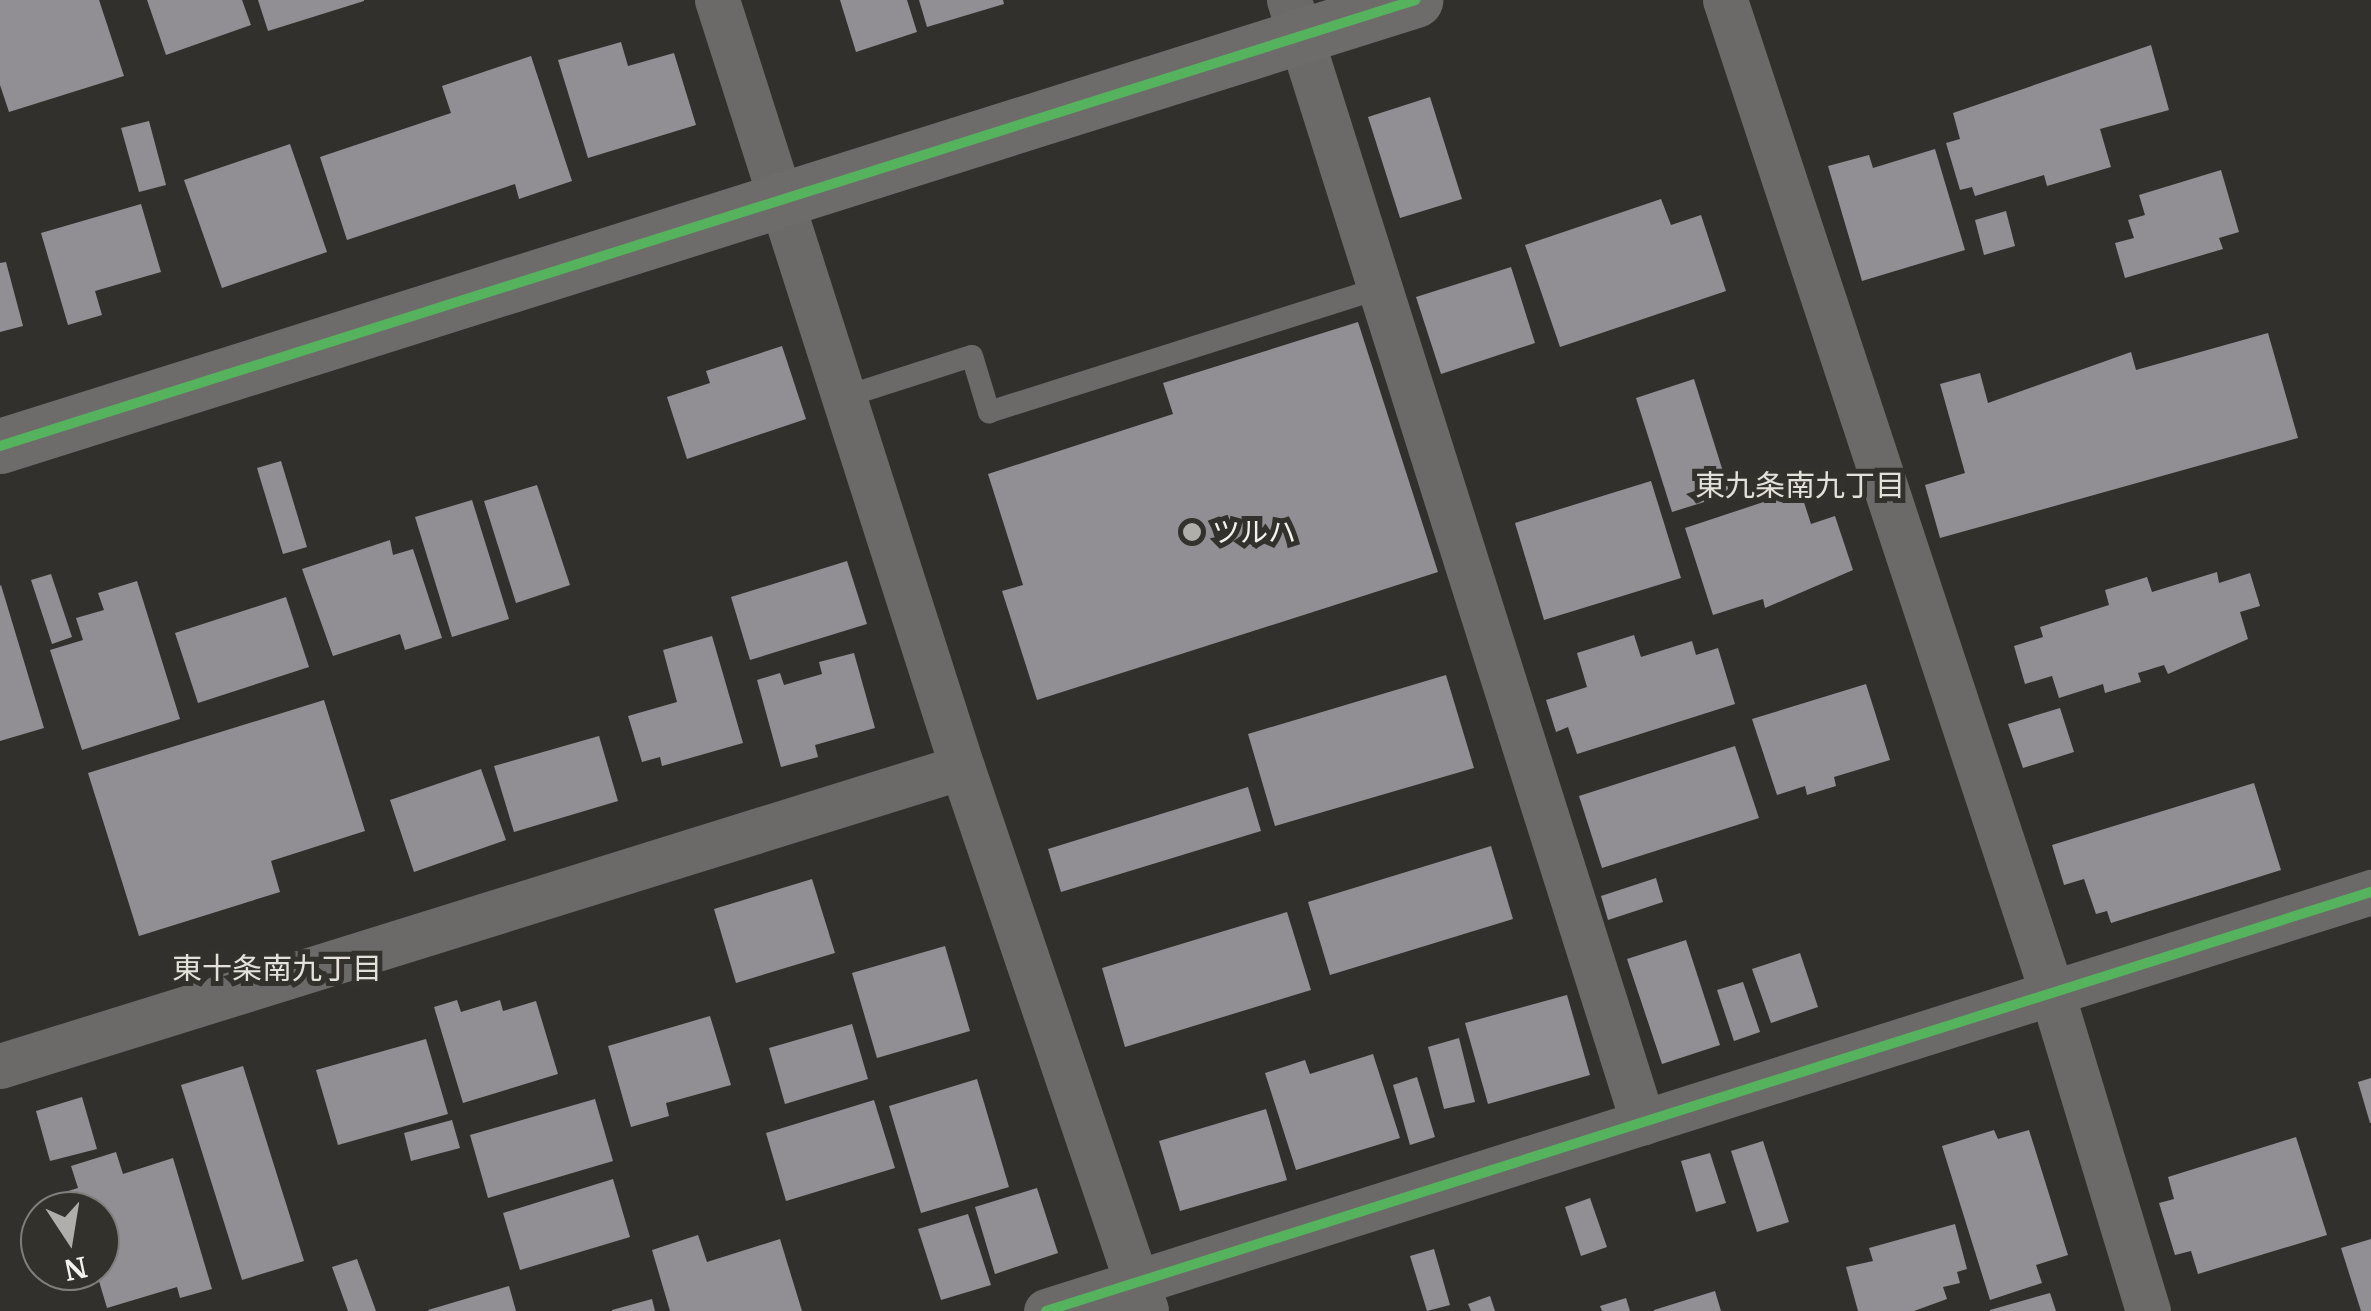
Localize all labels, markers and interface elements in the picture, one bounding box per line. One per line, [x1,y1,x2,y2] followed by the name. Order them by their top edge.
[1695,467,1905,503] district label: 東九条南九丁目
[1212,515,1296,549] place label: ツルハ
[1181,521,1203,543] marker: ツルハ
[172,950,382,986] district label: 東十条南九丁目
[20,1191,120,1291] north arrow
[61,1248,90,1288] text: N

